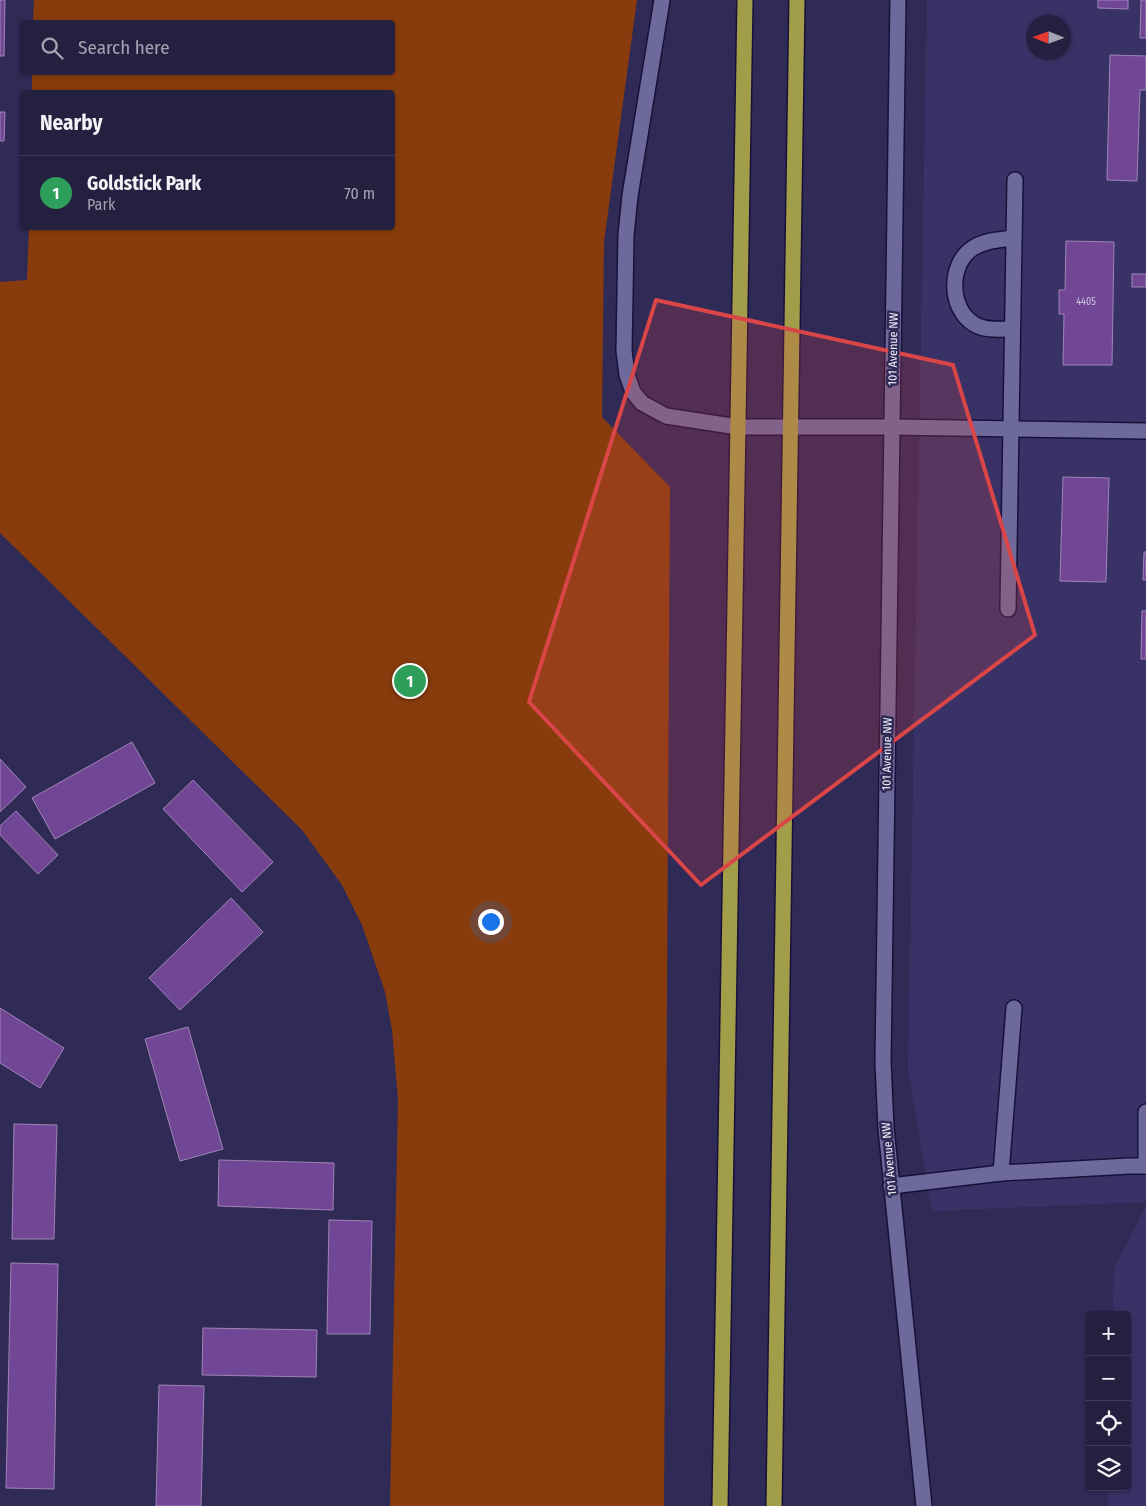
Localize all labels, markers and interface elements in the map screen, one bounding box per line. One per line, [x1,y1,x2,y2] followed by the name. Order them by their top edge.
[1026,15,1071,60] north arrow
[20,20,395,75] search box
[38,34,66,62] icon: search
[78,36,170,59] text: Search here
[40,110,102,136] text: Nearby
[87,172,201,195] text: Goldstick Park
[53,184,59,203] text: 1
[344,184,375,203] text: 70 m
[87,195,115,214] text: Park
[1076,296,1096,308] house number: 4405
[885,312,901,386] street label: 101 Avenue NW
[394,662,426,700] pin: 1
[879,717,895,791] street label: 101 Avenue NW
[478,909,504,935] your location
[879,1122,899,1196] street label: 101 Avenue NW
[1086,1311,1131,1491] map controls
[1086,1311,1131,1356] button: +
[1086,1356,1131,1401] button: −
[1086,1401,1131,1446] button: locate
[1086,1446,1131,1491] button: layers

